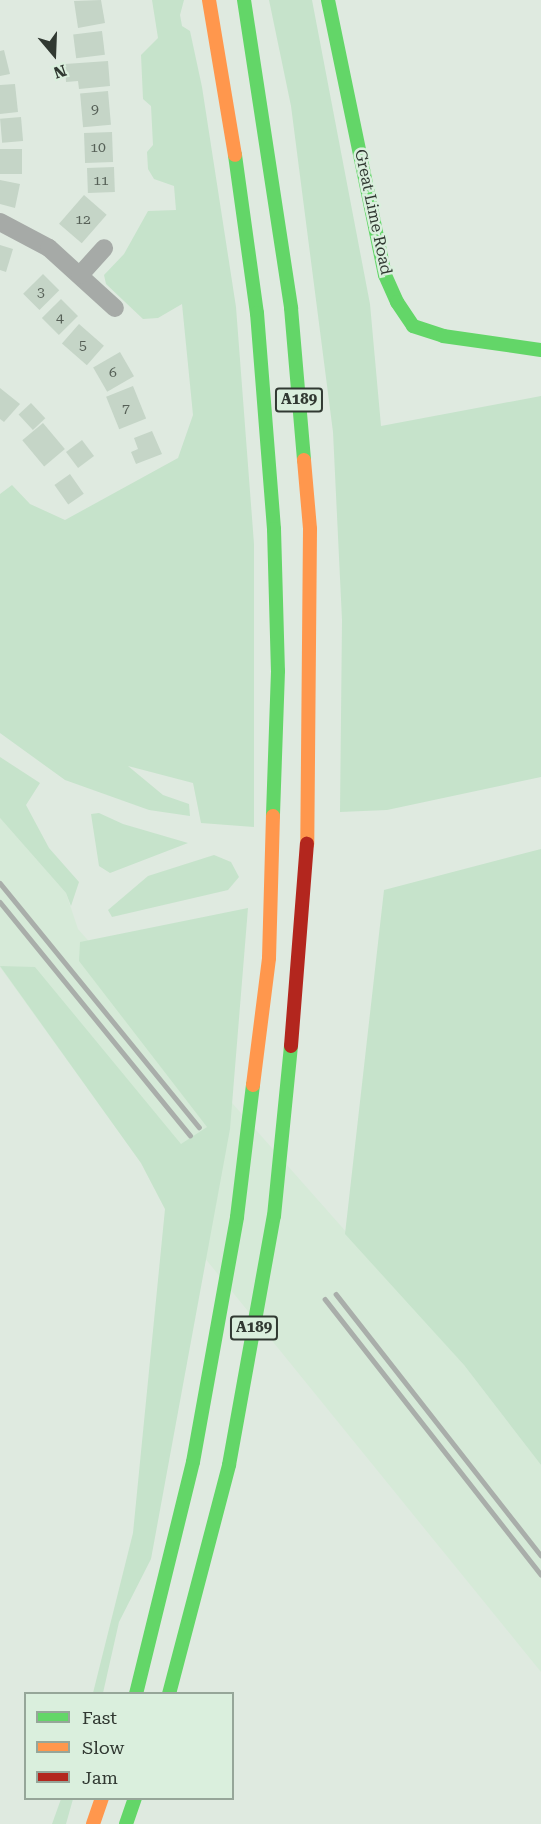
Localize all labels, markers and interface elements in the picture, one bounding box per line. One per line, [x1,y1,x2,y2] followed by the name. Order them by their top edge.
[24,24,84,84] north arrow
[51,61,69,82] text: N
[91,101,99,117] house number: 9
[90,139,106,155] house number: 10
[350,147,396,277] street label: Great Lime Road
[93,172,109,188] house number: 11
[75,211,91,227] house number: 12
[37,284,45,300] house number: 3
[56,309,64,325] house number: 4
[79,337,87,353] house number: 5
[109,364,117,380] house number: 6
[274,388,324,412] road number: A189
[122,400,130,416] house number: 7
[228,1316,280,1340] road number: A189
[24,1692,234,1800] legend
[82,1707,117,1728] text: Fast
[82,1737,124,1758] text: Slow
[82,1767,118,1788] text: Jam

